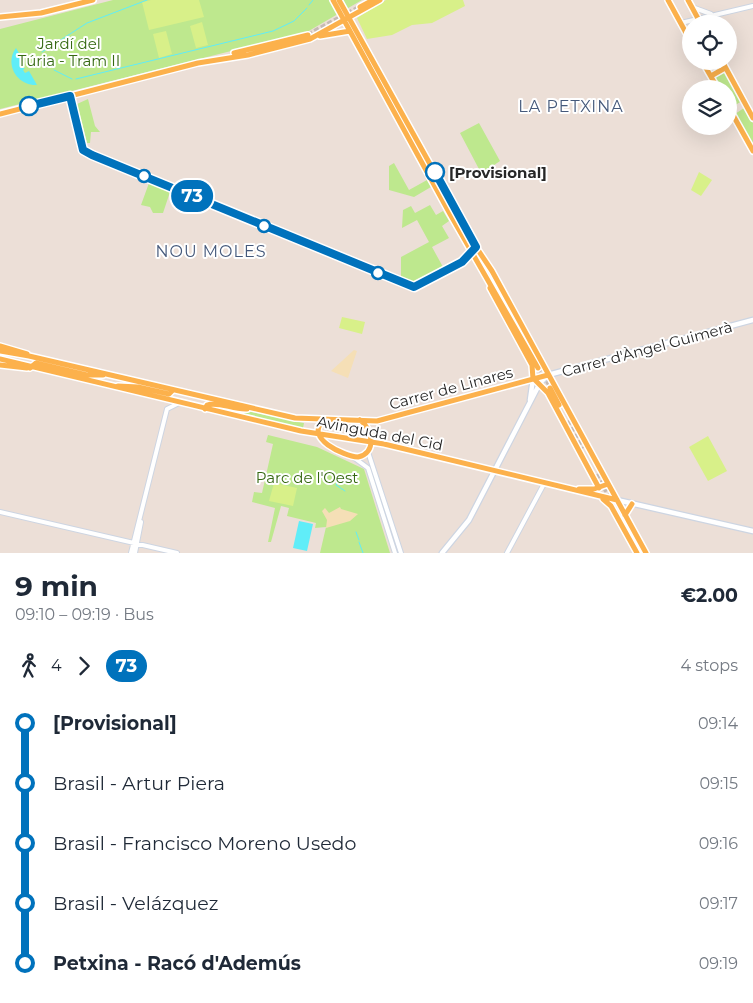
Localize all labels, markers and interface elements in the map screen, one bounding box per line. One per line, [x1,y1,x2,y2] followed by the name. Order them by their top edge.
[682,15,737,135] map controls
[682,15,737,70] button: locate
[18,34,120,70] park label: Jardí del Túria - Tram II
[682,80,737,135] button: layers
[19,96,39,116] unlabelled marker
[518,97,624,116] district label: LA PETXINA
[425,162,445,182] marker: [Provisional]
[449,163,547,182] place label: [Provisional]
[137,169,151,183] unlabelled marker
[170,180,214,212] line badge: 73
[181,185,203,207] text: 73
[257,219,271,233] unlabelled marker
[156,242,266,261] district label: NOU MOLES
[371,266,385,280] unlabelled marker
[560,317,734,381] street label: Carrer d'Àngel Guimerà
[387,362,515,414] street label: Carrer de Linares
[315,411,445,455] street label: Avinguda del Cid
[256,468,358,487] park label: Parc de l'Oest
[15,569,98,603] text: 9 min
[681,584,738,607] text: €2.00
[15,605,154,624] text: 09:10 – 09:19 · Bus
[15,652,43,680] icon: walk
[70,652,98,680] icon: forward
[116,655,137,677] text: 73
[51,656,62,675] text: 4
[681,656,738,675] text: 4 stops
[53,712,177,735] text: [Provisional]
[698,714,738,733] text: 09:14
[53,772,225,795] text: Brasil - Artur Piera
[699,774,738,793] text: 09:15
[53,832,356,855] text: Brasil - Francisco Moreno Usedo
[699,834,738,853] text: 09:16
[53,892,218,915] text: Brasil - Velázquez
[699,894,738,913] text: 09:17
[53,952,301,975] text: Petxina - Racó d'Ademús
[699,954,738,973] text: 09:19

